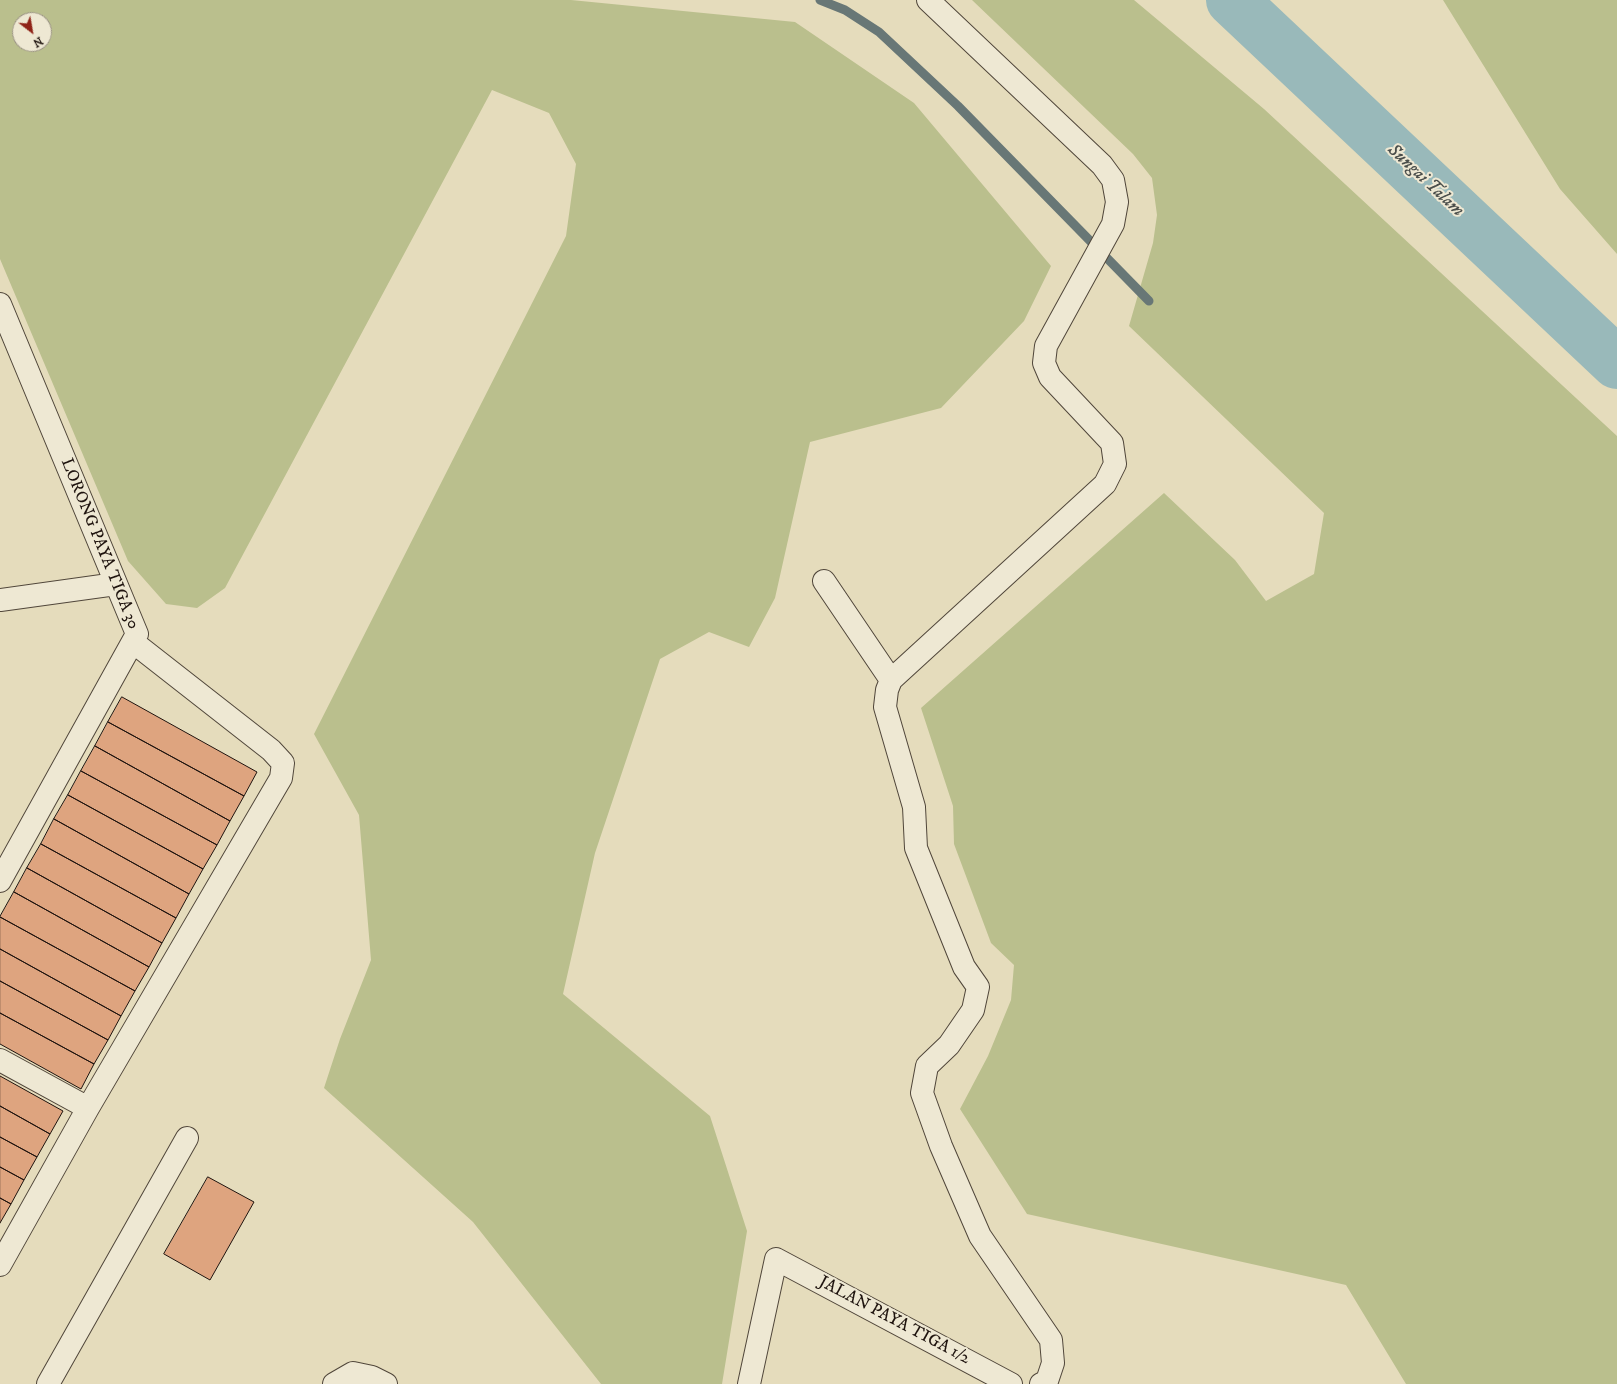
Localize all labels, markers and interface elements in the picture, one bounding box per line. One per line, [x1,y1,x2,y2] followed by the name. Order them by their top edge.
[12,12,52,52] north arrow
[30,33,45,50] text: N
[1382,140,1468,222] water label: Sungai Talam
[55,455,143,633] street label: LORONG PAYA TIGA 30
[815,1272,973,1370] street label: JALAN PAYA TIGA 1/2

